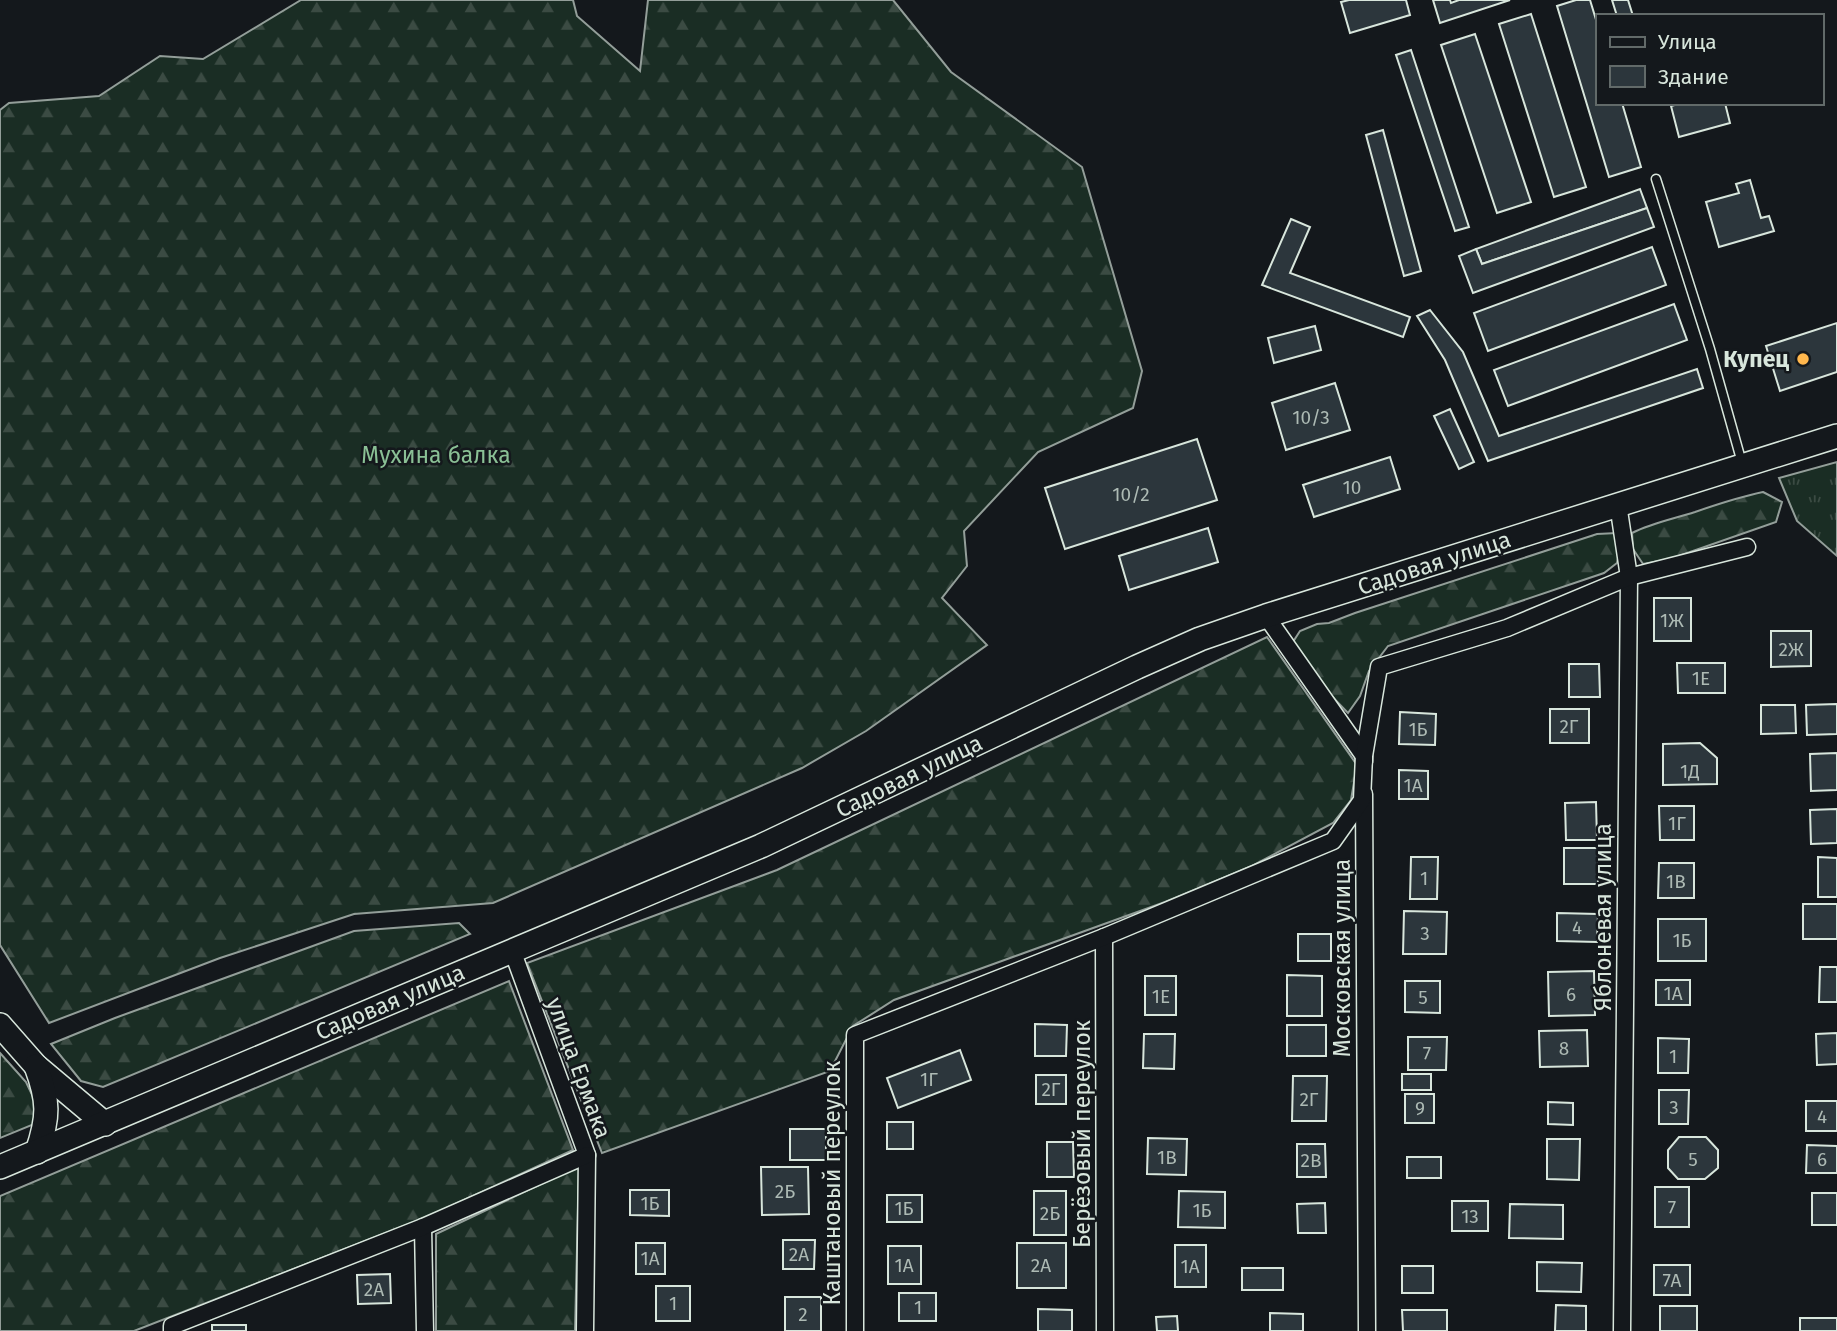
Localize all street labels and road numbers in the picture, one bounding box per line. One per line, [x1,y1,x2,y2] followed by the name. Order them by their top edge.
[1354,525,1514,601] street label: Садовая улица
[831,728,987,824] street label: Садовая улица
[1589,823,1617,1011] street label: Яблоневая улица
[1328,859,1356,1057] street label: Московская улица
[311,958,469,1046] street label: Садовая улица
[541,994,617,1142] street label: улица Ермака
[1068,1020,1096,1248] street label: Берёзовый переулок
[818,1061,846,1305] street label: Каштановый переулок

